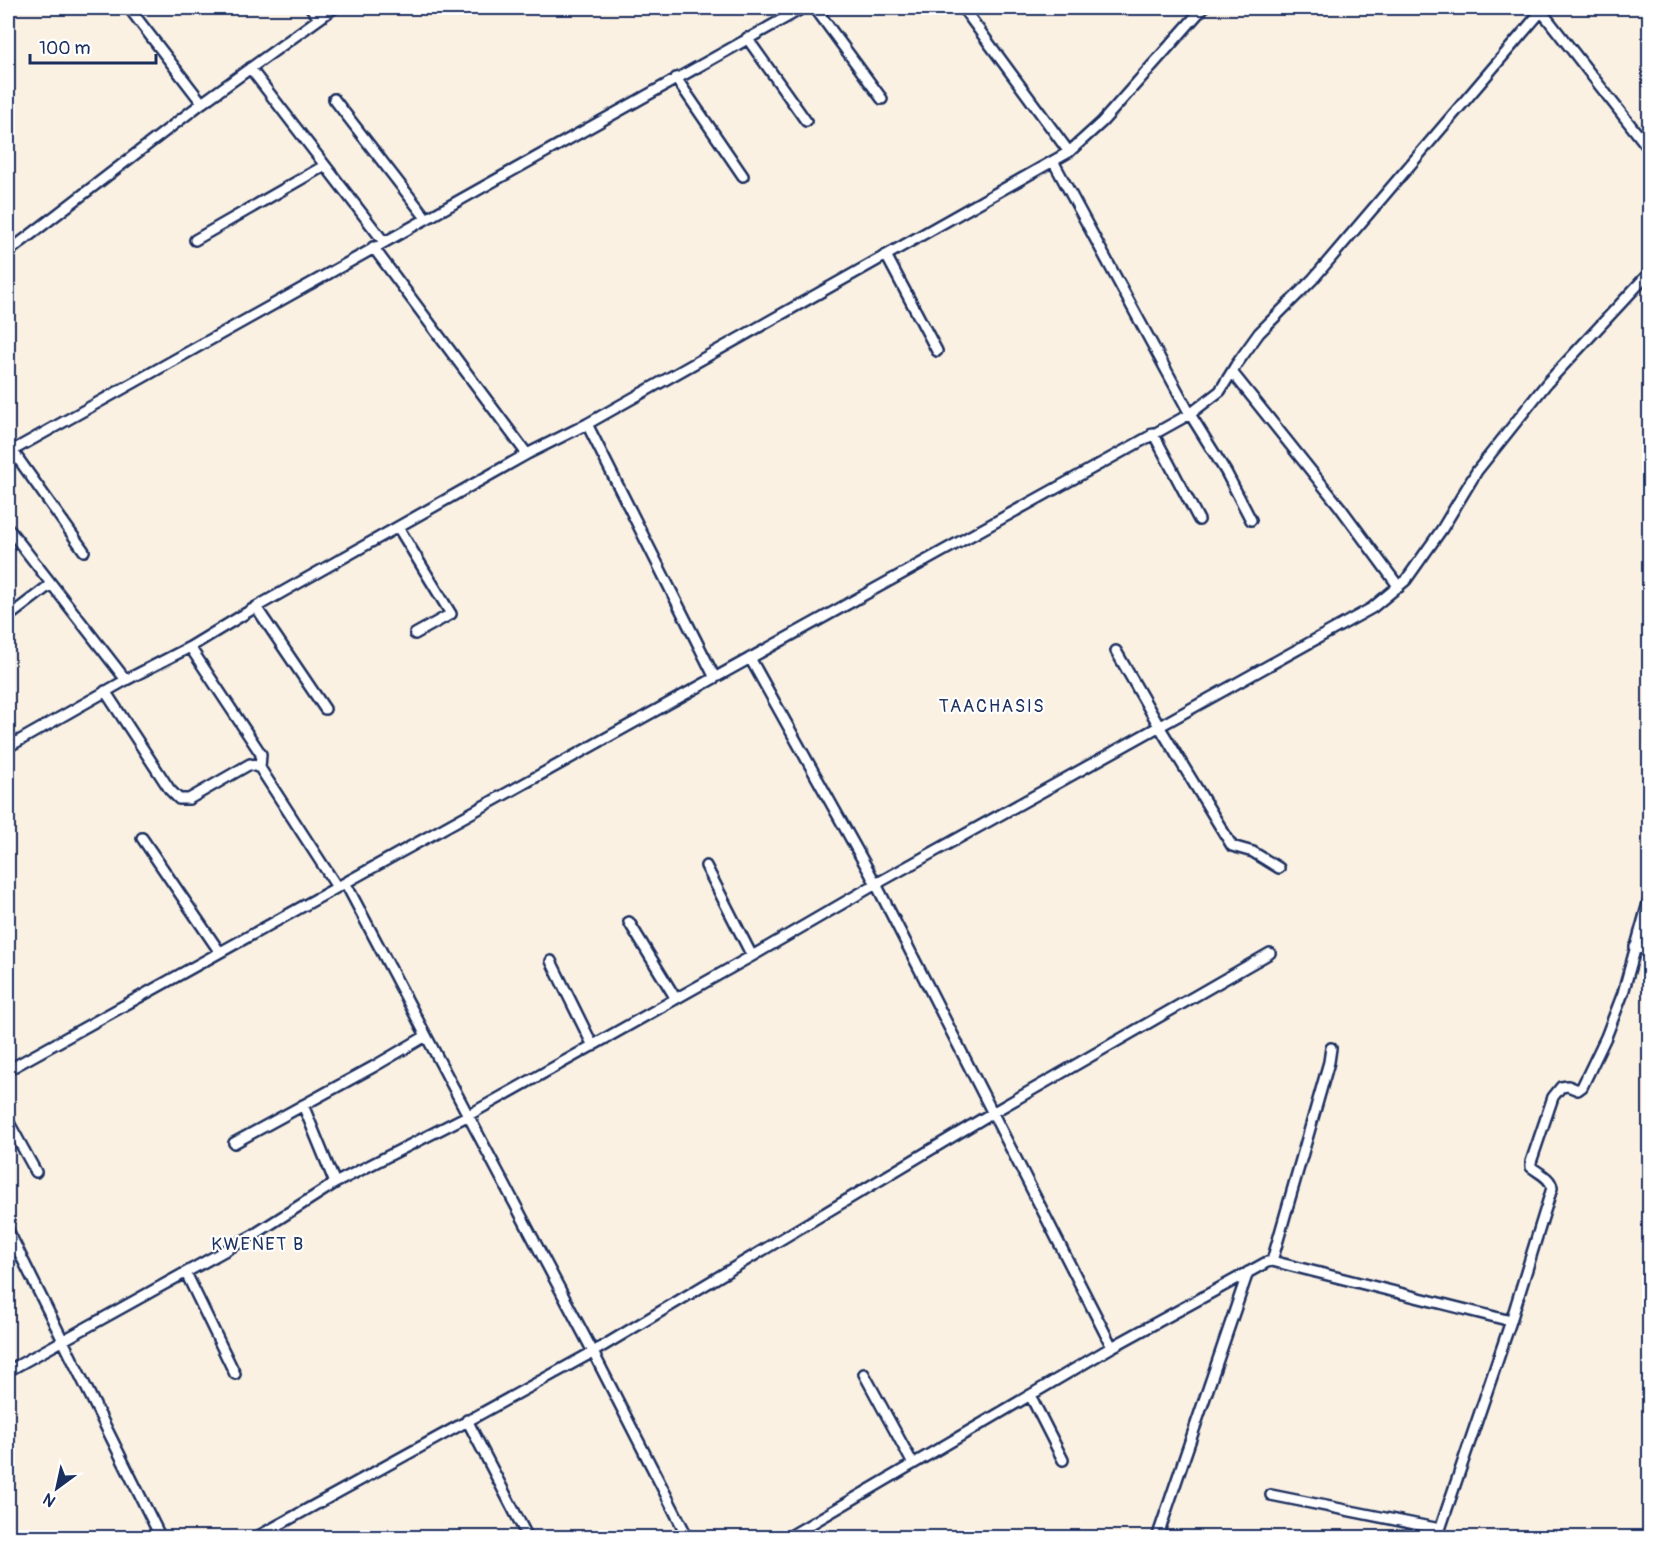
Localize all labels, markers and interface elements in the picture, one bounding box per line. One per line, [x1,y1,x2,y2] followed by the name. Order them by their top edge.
[30,27,156,65] scale bar
[39,37,91,60] text: 100 m
[939,695,1045,718] district label: TAACHASIS
[211,1233,305,1256] district label: KWENET B
[27,1458,87,1518] north arrow
[39,1488,59,1511] text: N

